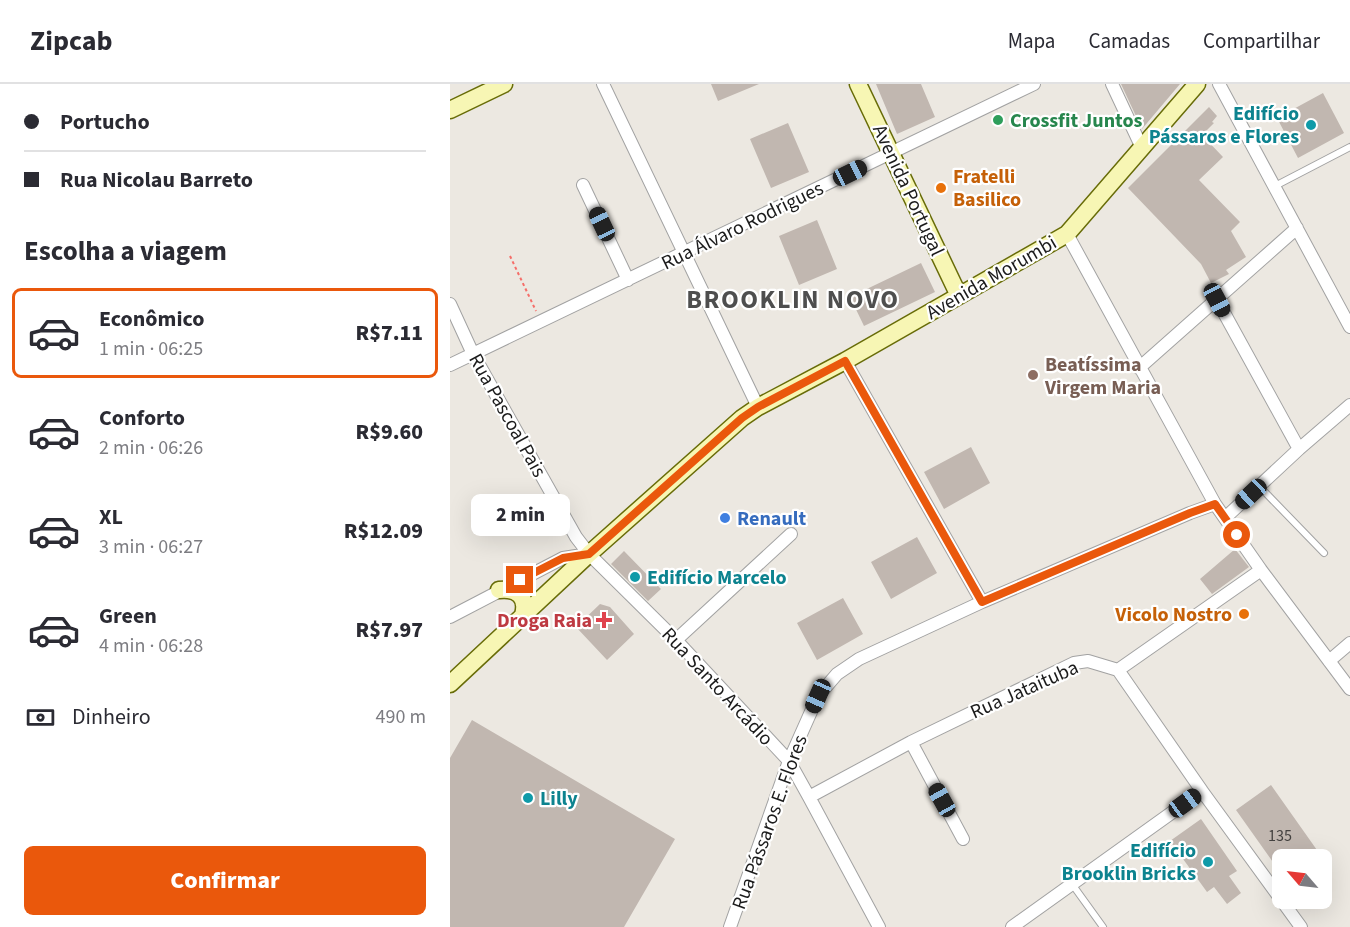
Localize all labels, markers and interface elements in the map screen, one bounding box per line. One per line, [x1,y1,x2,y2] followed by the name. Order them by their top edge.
[30,21,113,61] text: Zipcab
[1008,26,1055,56] text: Mapa
[1088,26,1170,56] text: Camadas
[1203,26,1320,56] text: Compartilhar
[1149,100,1299,151] place label: Edifício Pássaros e Flores
[60,106,150,138] text: Portucho
[1010,107,1142,135] place label: Crossfit Juntos
[991,113,1005,127] marker: Crossfit Juntos
[1304,118,1318,132] marker: Edifício Pássaros e Flores
[865,120,951,261] street label: Avenida Portugal
[830,157,870,189] car
[953,163,1021,214] place label: Fratelli Basilico
[60,164,253,196] text: Rua Nicolau Barreto
[657,174,828,277] street label: Rua Álvaro Rodrigues
[934,181,948,195] marker: Fratelli Basilico
[586,204,618,244] car
[921,229,1062,327] street label: Avenida Morumbi
[24,232,227,271] text: Escolha a viagem
[1201,280,1233,320] car
[686,281,900,318] district label: BROOKLIN NOVO
[99,303,204,335] text: Econômico
[27,306,81,360] icon: car
[356,317,423,349] text: R$7.11
[99,335,203,363] text: 1 min · 06:25
[462,349,553,482] street label: Rua Pascoal Pais
[1044,351,1161,402] place label: Beatíssima Virgem Maria
[1026,368,1040,382] marker: Beatíssima Virgem Maria
[99,402,185,434] text: Conforto
[27,405,81,459] icon: car
[356,416,423,448] text: R$9.60
[99,434,203,462] text: 2 min · 06:26
[1232,475,1270,513] car
[470,493,569,535] callout: 2 min
[99,501,123,533] text: XL
[496,501,545,529] text: 2 min
[27,504,81,558] icon: car
[737,505,806,533] place label: Renault
[718,511,732,525] marker: Renault
[344,515,423,547] text: R$12.09
[1223,521,1250,548] route start
[99,533,203,561] text: 3 min · 06:27
[647,564,787,592] place label: Edifício Marcelo
[506,566,533,593] route end
[628,570,642,584] marker: Edifício Marcelo
[99,600,157,632] text: Green
[1114,601,1232,629] place label: Vicolo Nostro
[27,603,81,657] icon: car
[497,607,592,635] place label: Droga Raia
[1237,607,1251,621] marker: Vicolo Nostro
[597,613,611,627] marker: Droga Raia
[356,614,423,646] text: R$7.97
[655,621,780,752] street label: Rua Santo Arcádio
[99,632,203,660] text: 4 min · 06:28
[966,654,1083,726] street label: Rua Jataituba
[802,676,834,716] car
[24,701,57,734] icon: cash
[72,701,151,733] text: Dinheiro
[376,703,426,731] text: 490 m
[725,731,815,914] street label: Rua Pássaros E. Flores
[925,780,959,820] car
[540,785,578,813] place label: Lilly
[1165,785,1205,821] car
[521,791,535,805] marker: Lilly
[1268,825,1292,847] house number: 135
[1062,837,1196,888] place label: Edifício Brooklin Bricks
[24,846,426,915] button: Confirmar
[1272,849,1332,909] north arrow
[1272,849,1332,909] map controls
[1201,855,1215,869] marker: Edifício Brooklin Bricks

